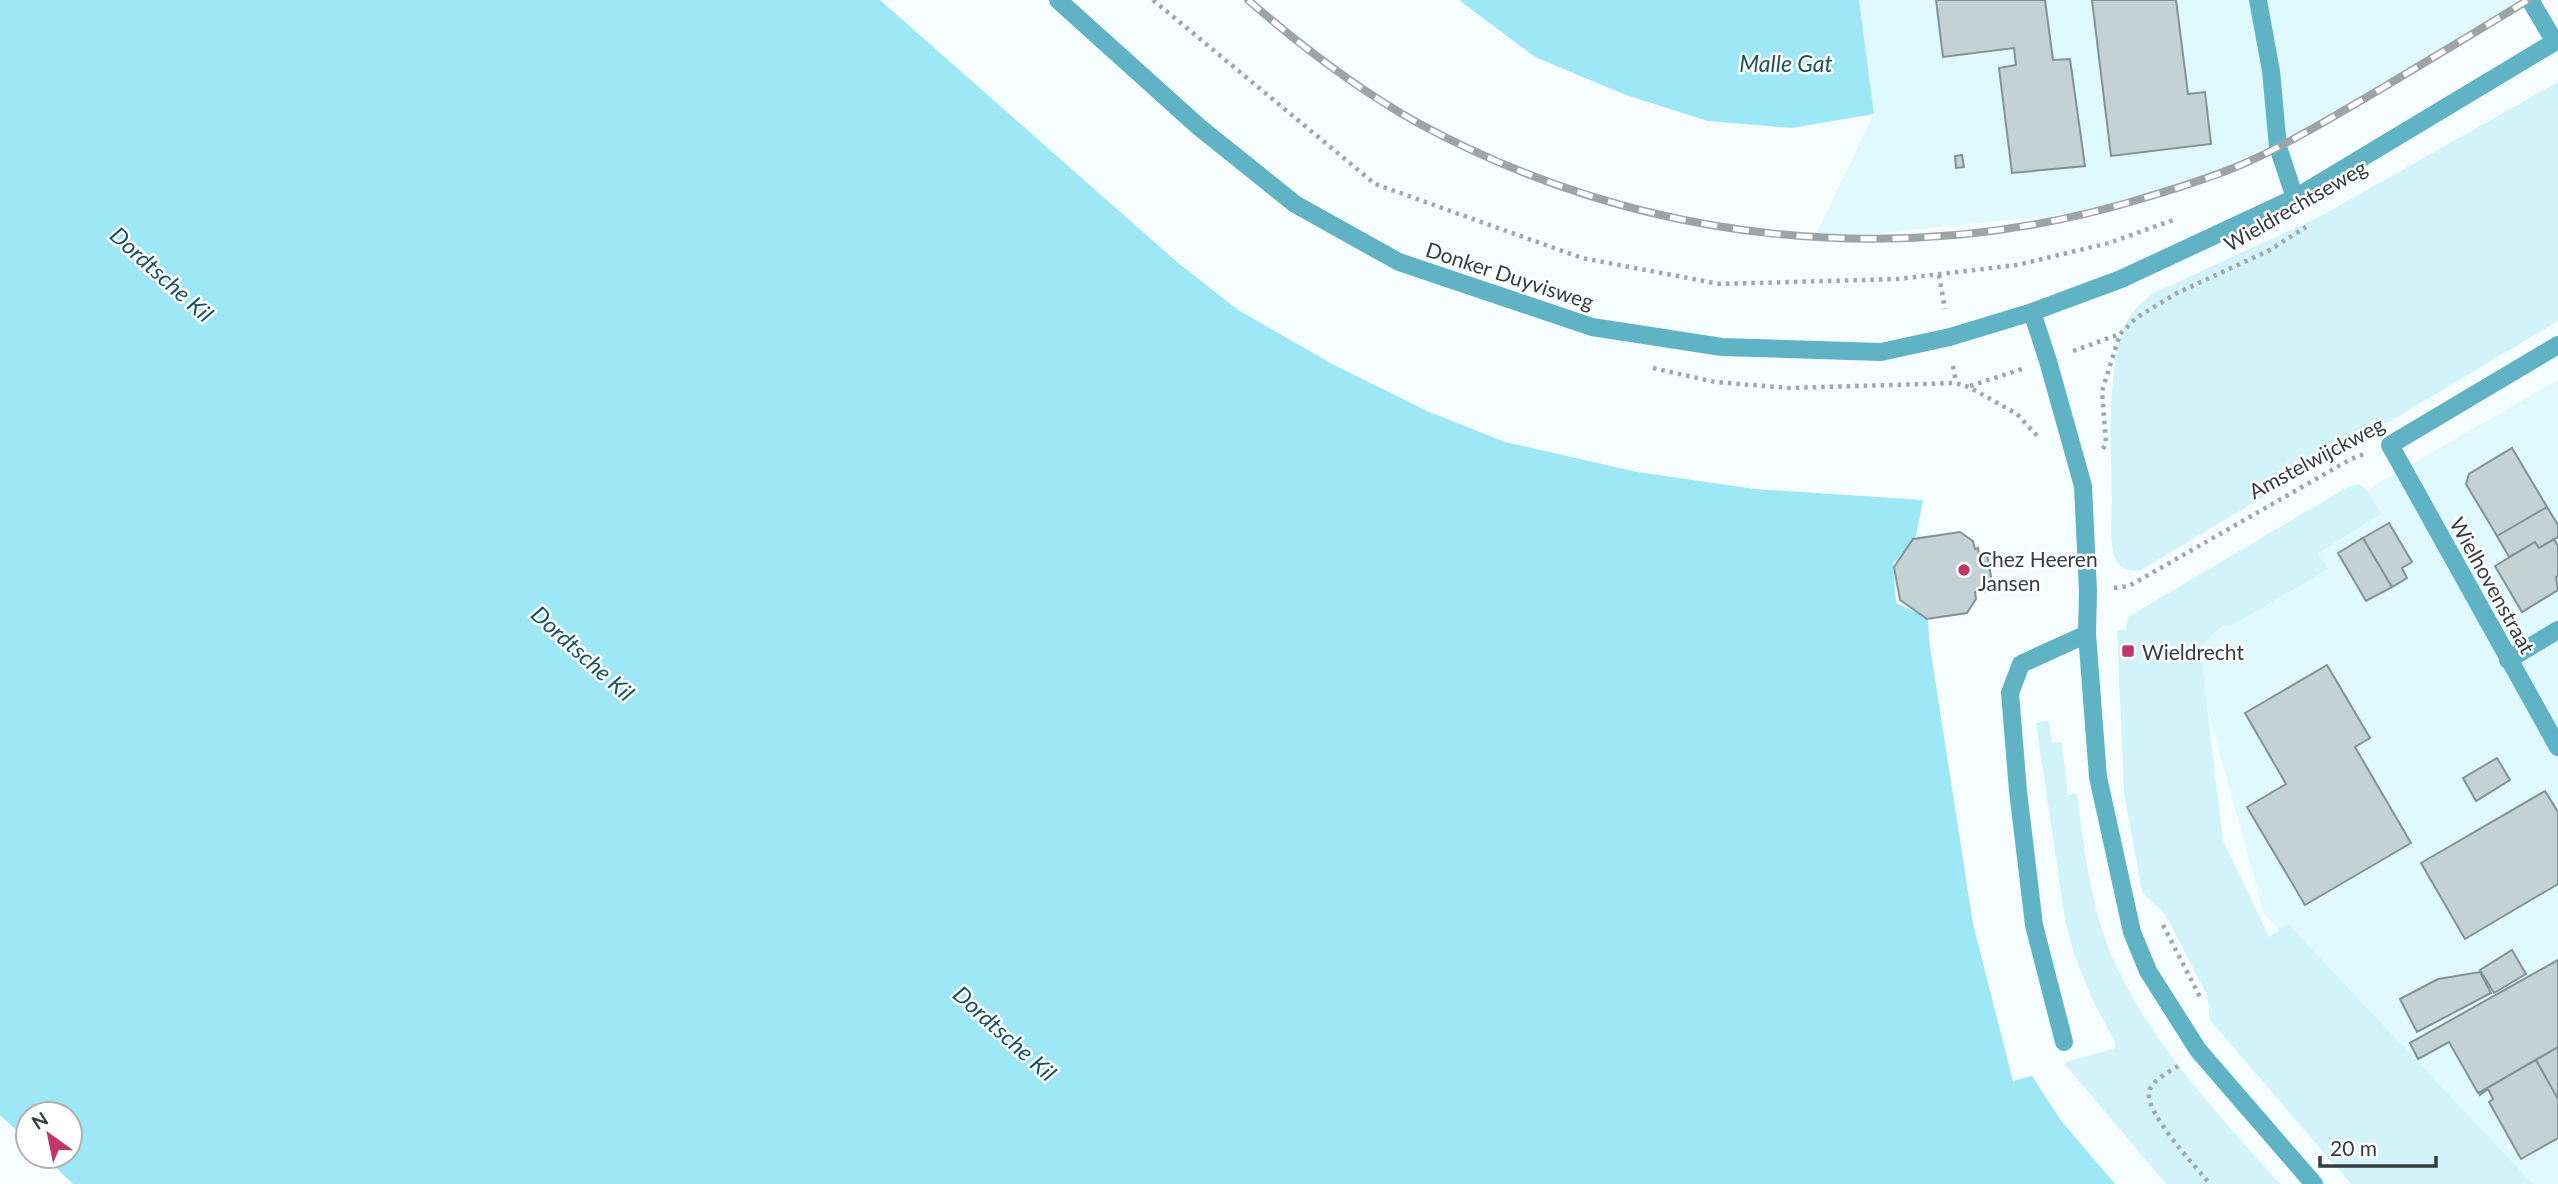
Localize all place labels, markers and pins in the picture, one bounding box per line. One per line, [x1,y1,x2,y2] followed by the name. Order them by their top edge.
[1978,546,2098,595] place label: Chez Heeren Jansen
[1956,562,1972,578] marker: Chez Heeren Jansen
[2142,639,2244,664] place label: Wieldrecht
[2120,643,2136,659] marker: Wieldrecht

